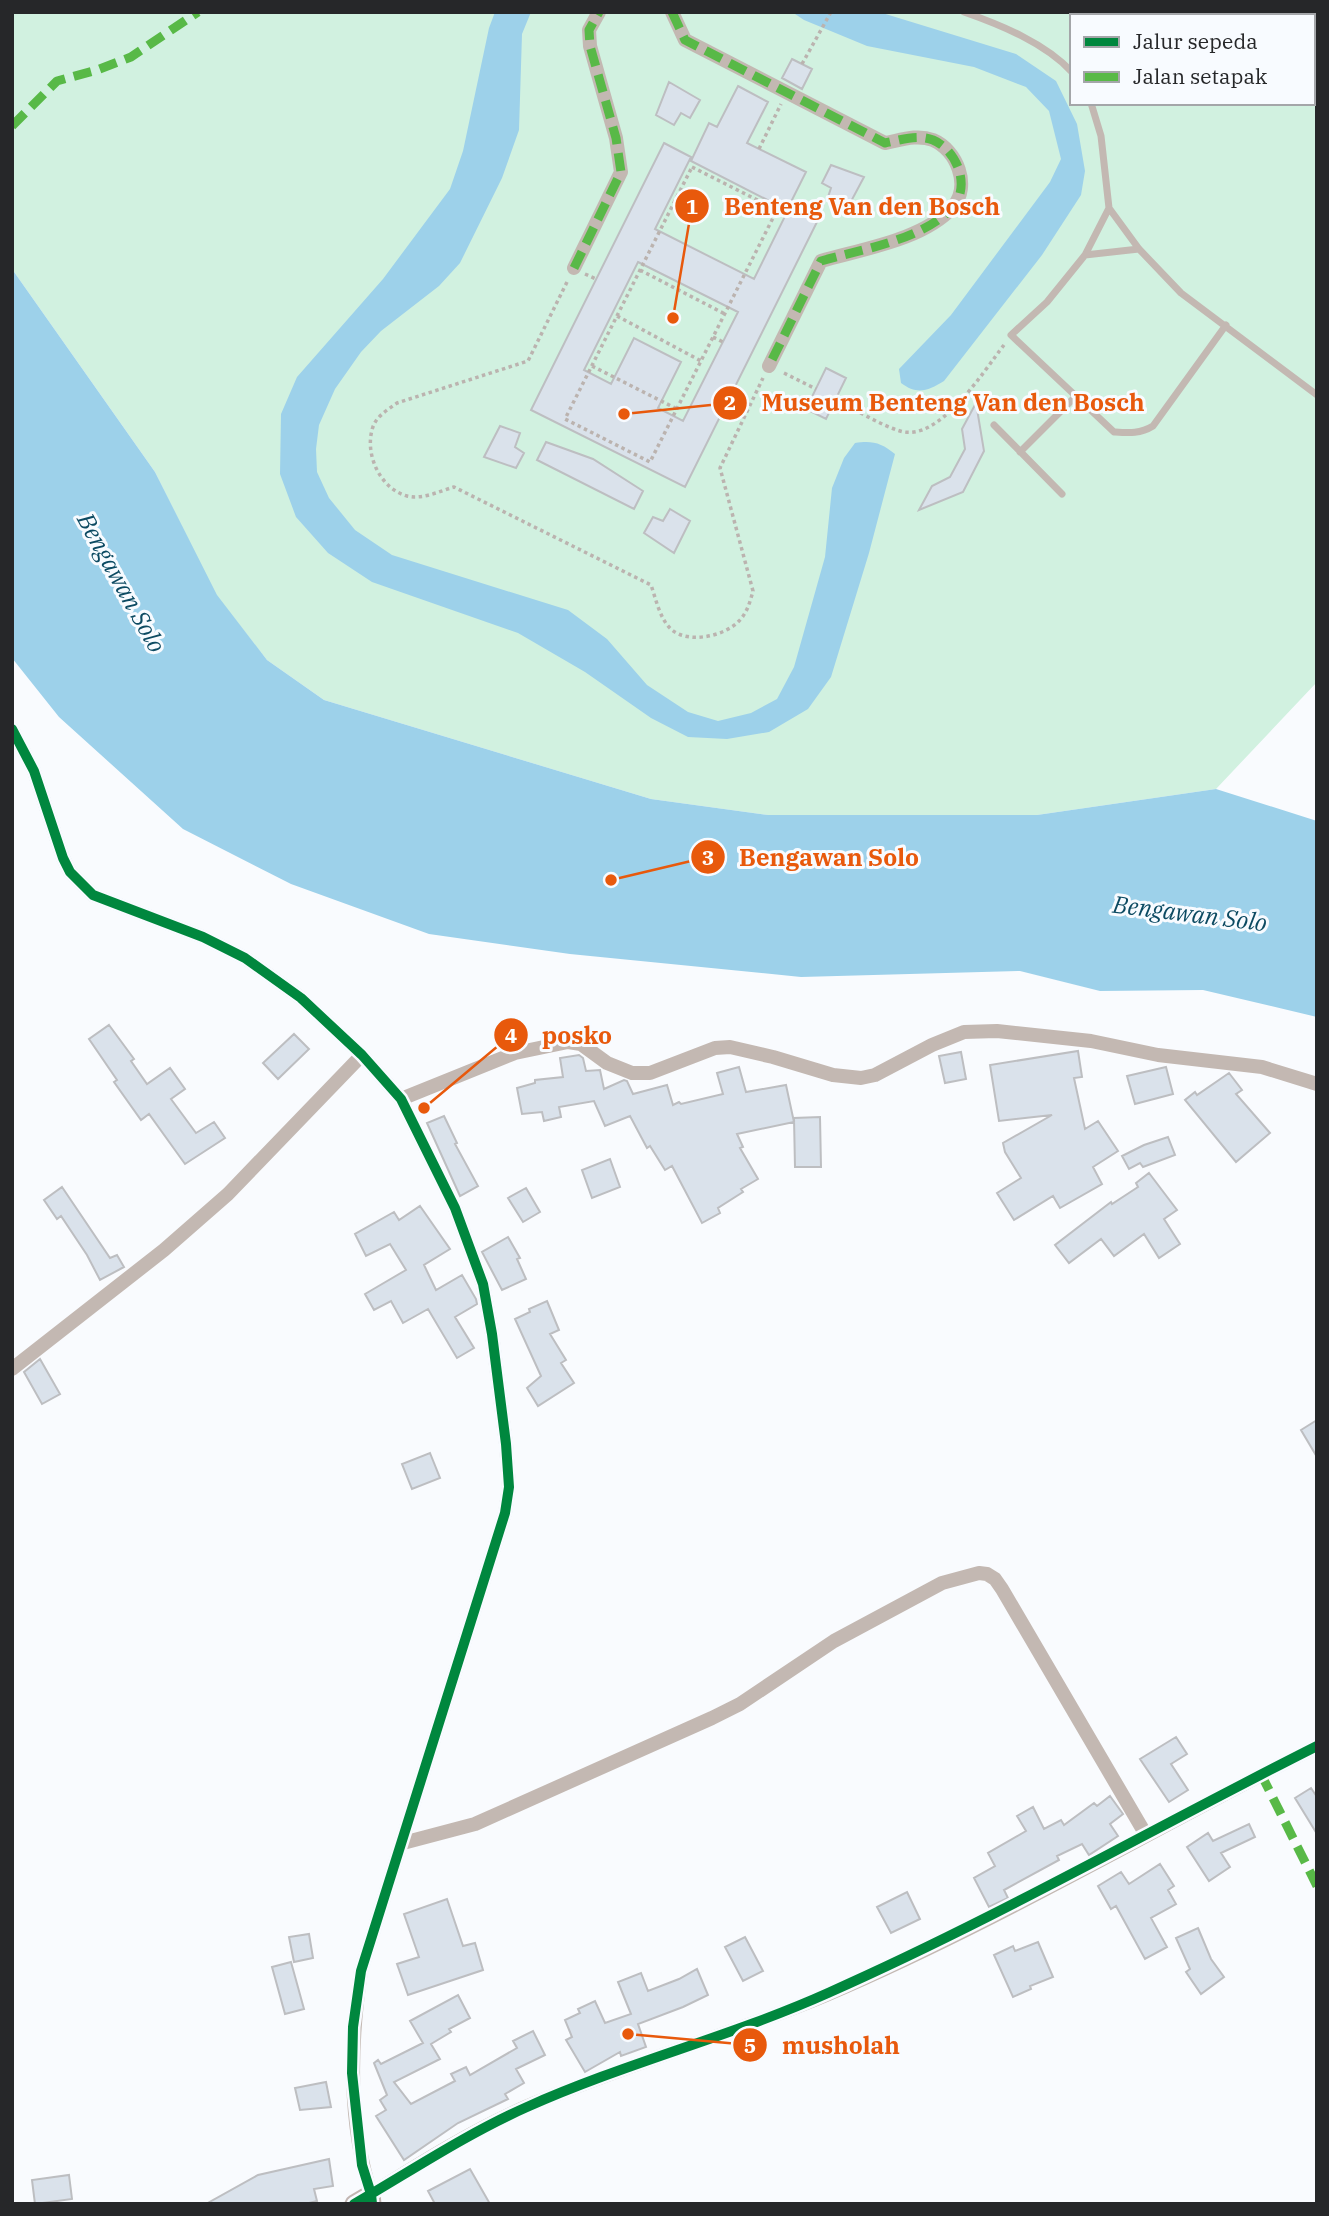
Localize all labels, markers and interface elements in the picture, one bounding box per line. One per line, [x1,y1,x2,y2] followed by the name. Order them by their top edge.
[1070,14,1315,105] legend
[1133,27,1258,55] text: Jalur sepeda
[1133,62,1268,90] text: Jalan setapak
[675,184,1014,229] callout: Benteng Van den Bosch
[724,190,1000,222] text: Benteng Van den Bosch
[686,192,698,220] text: 1
[713,381,1159,426] callout: Museum Benteng Van den Bosch
[761,386,1145,418] text: Museum Benteng Van den Bosch
[724,388,736,416] text: 2
[70,506,173,658] water label: Bengawan Solo
[690,835,933,880] callout: Bengawan Solo
[739,841,919,873] text: Bengawan Solo
[702,843,714,871] text: 3
[1110,888,1269,938] water label: Bengawan Solo
[493,1013,626,1058] callout: posko
[542,1019,612,1051] text: posko
[505,1021,517,1049] text: 4
[733,2023,914,2068] callout: musholah
[782,2029,900,2061] text: musholah
[744,2031,756,2059] text: 5

